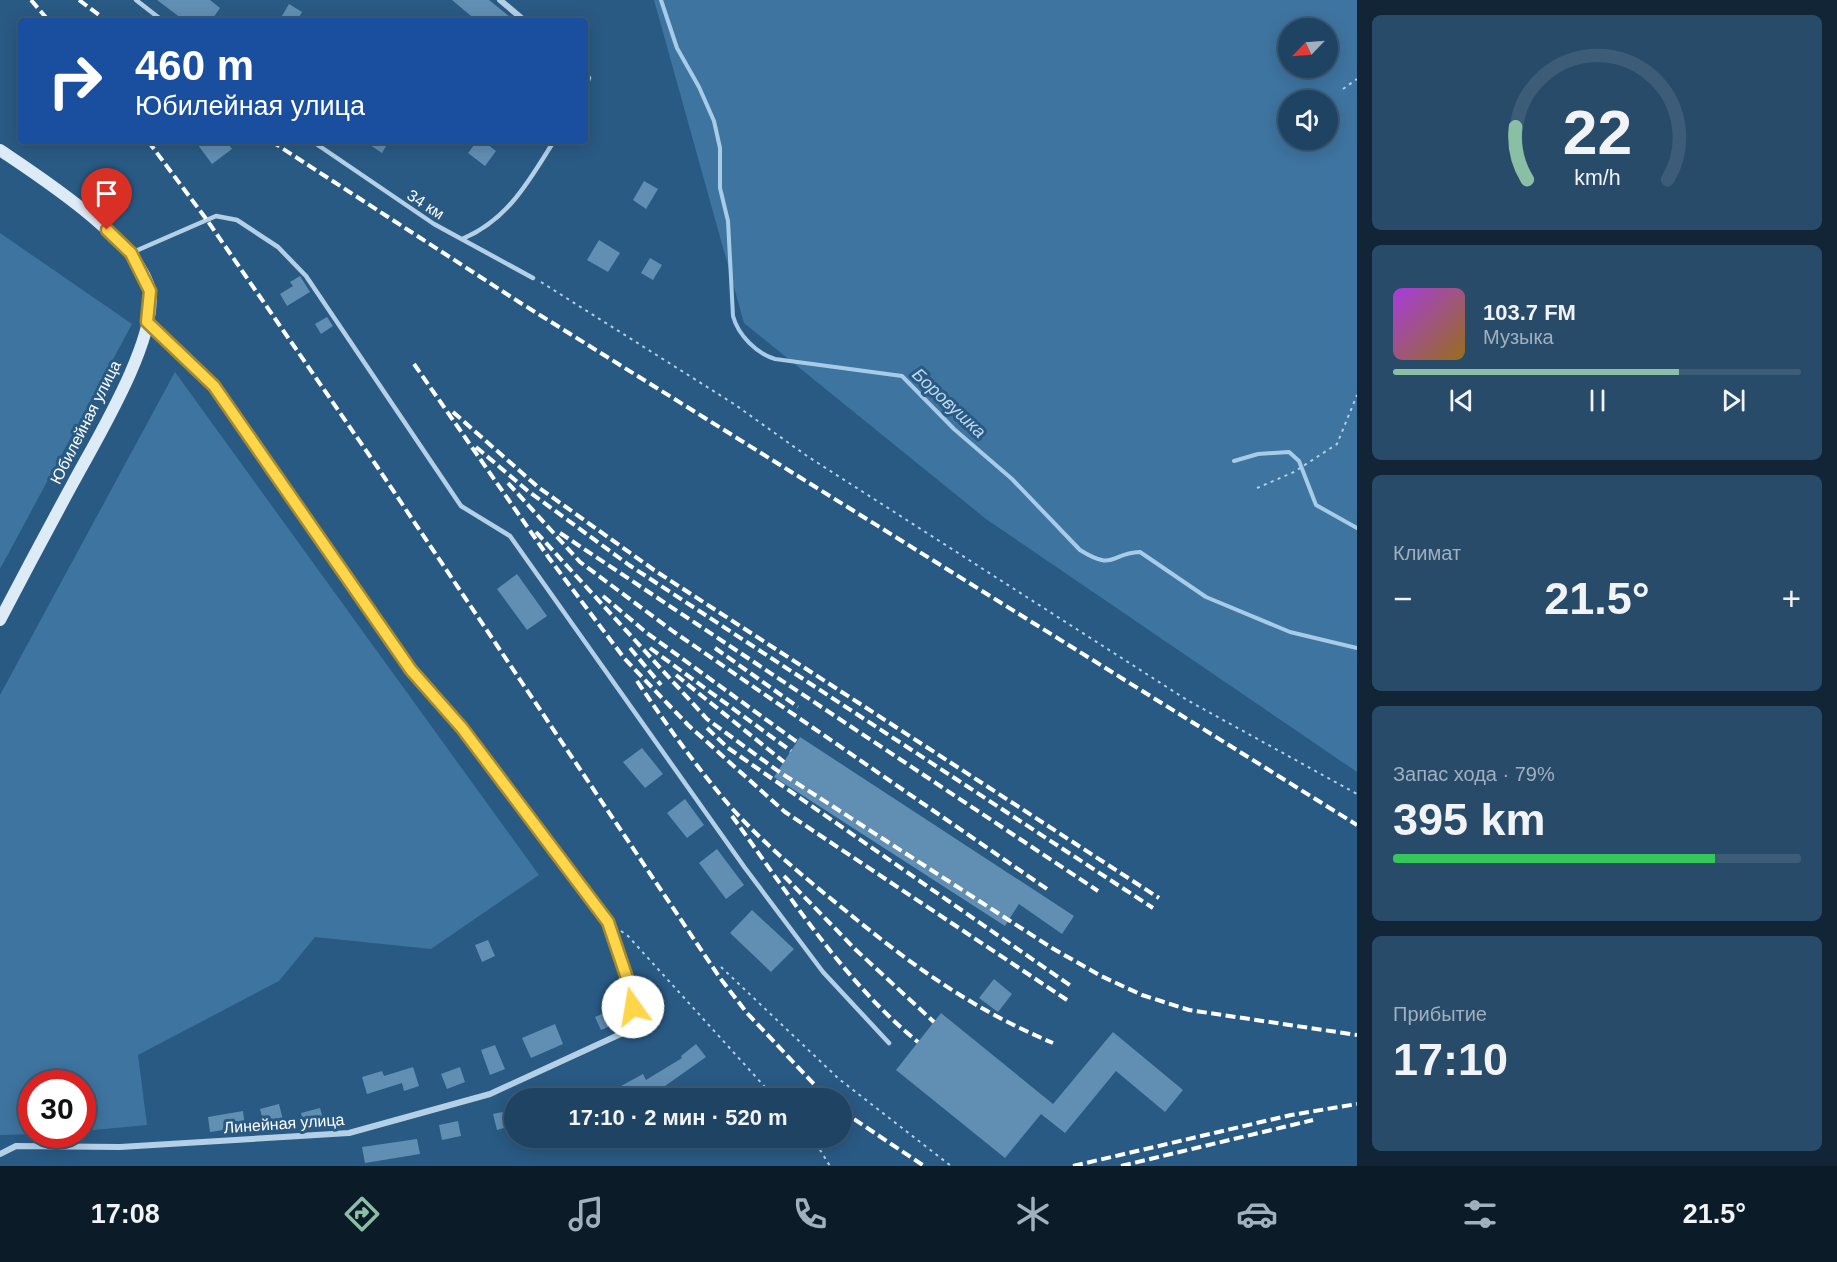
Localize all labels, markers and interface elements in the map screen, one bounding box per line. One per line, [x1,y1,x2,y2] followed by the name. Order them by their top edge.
[1278,18,1338,78] north arrow
[1278,18,1338,150] map controls
[36,42,114,120] icon: right
[135,42,254,89] text: 460 m
[1278,90,1338,150] button: sound
[135,91,365,121] text: Юбилейная улица
[1562,98,1632,167] text: 22
[1574,166,1620,190] text: km/h
[81,168,132,230] pin
[90,177,123,210] icon: arrive
[404,186,447,223] street label: 34 км
[1483,300,1576,325] text: 103.7 FM
[1483,326,1554,348] text: Музыка
[47,358,124,487] street label: Юбилейная улица
[908,364,990,442] water label: Боровушка
[1445,384,1478,417] icon: previous
[1581,384,1614,417] icon: pause
[1717,384,1750,417] icon: next
[1393,542,1461,564] text: Климат
[1544,573,1650,624] text: 21.5°
[1393,580,1412,617] text: −
[1782,580,1801,617] text: +
[1393,763,1555,785] text: Запас хода · 79%
[1393,794,1546,845] text: 395 km
[601,975,665,1039] position arrow
[1393,1003,1487,1025] text: Прибытие
[1393,1034,1508,1085] text: 17:10
[18,1070,96,1148] speed limit sign: 30
[568,1105,788,1130] text: 17:10 · 2 мин · 520 m
[223,1111,345,1136] street label: Линейная улица
[341,1193,383,1235] icon: directions
[565,1193,607,1235] icon: music
[789,1193,831,1235] icon: phone
[1012,1193,1054,1235] icon: climate
[1236,1193,1278,1235] icon: car
[1459,1193,1501,1235] icon: filters
[91,1199,160,1229] text: 17:08
[1683,1199,1746,1229] text: 21.5°

